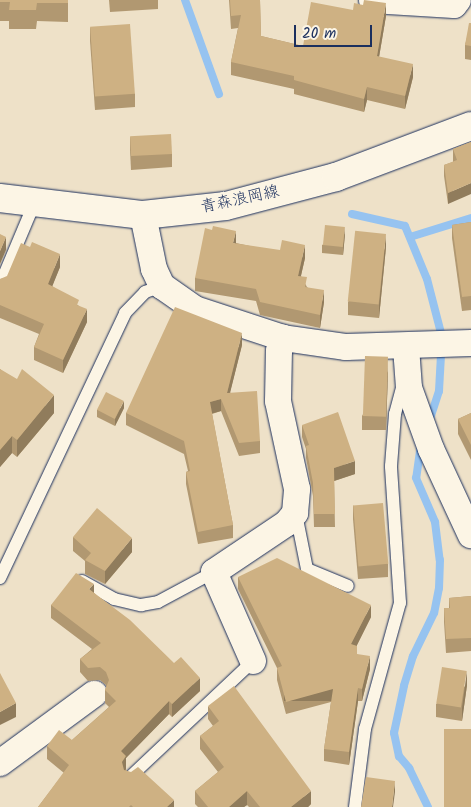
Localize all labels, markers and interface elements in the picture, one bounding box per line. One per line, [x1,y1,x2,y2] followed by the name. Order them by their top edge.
[296,15,374,47] scale bar
[302,22,336,46] text: 20 m
[199,182,281,218] street label: 青森浪岡線

